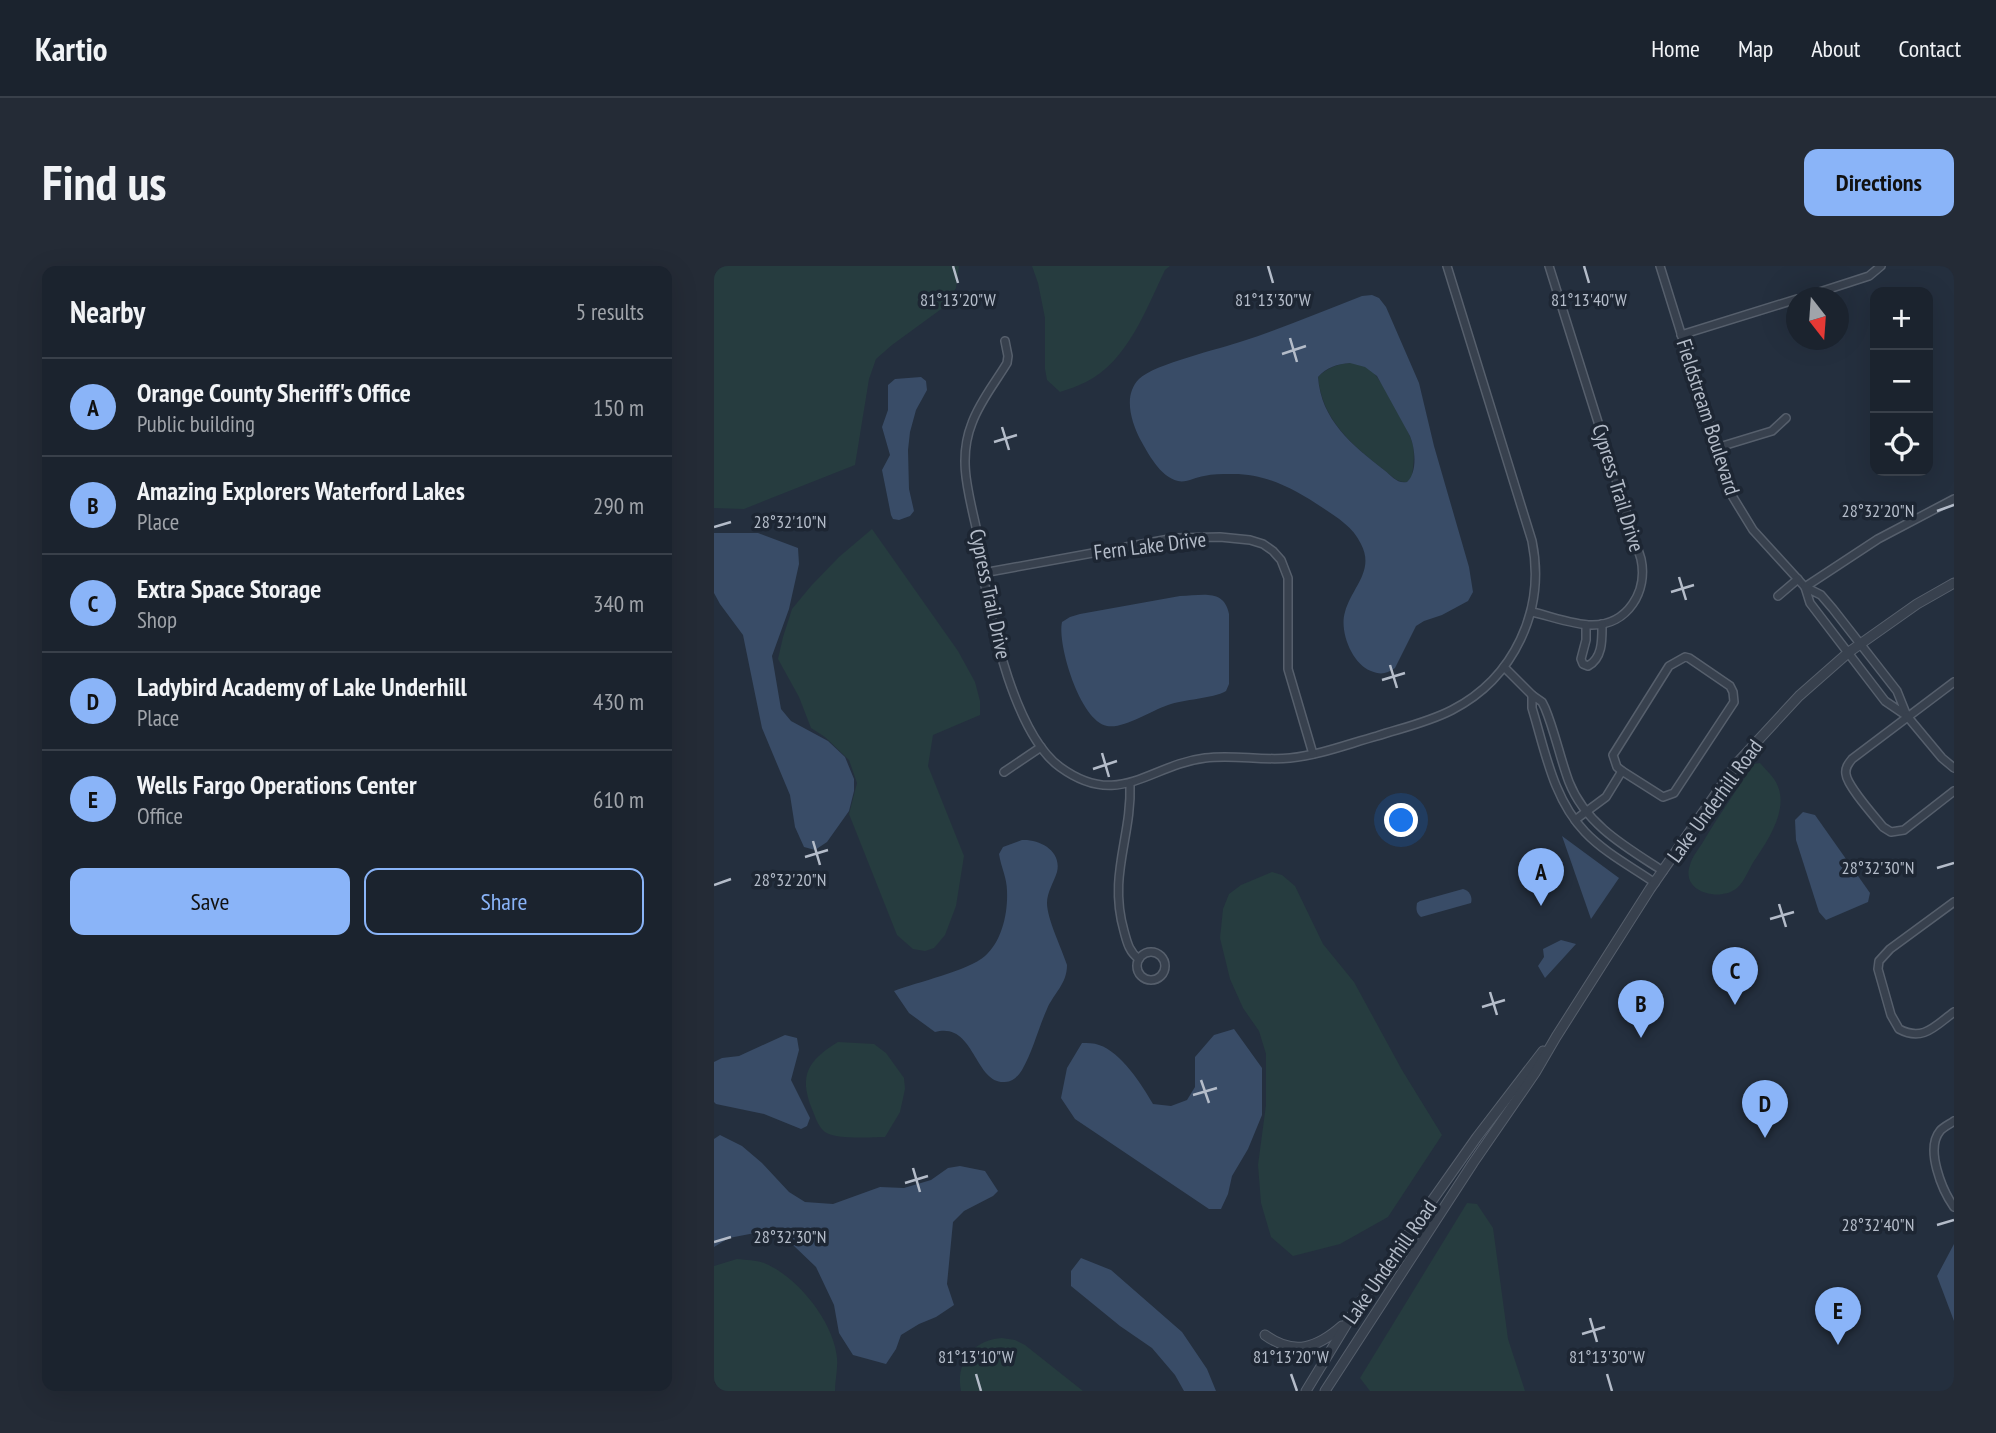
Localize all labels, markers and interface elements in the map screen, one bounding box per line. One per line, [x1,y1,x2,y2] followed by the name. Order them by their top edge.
[35,27,108,70] text: Kartio
[1651,33,1700,64] text: Home
[1738,33,1773,64] text: Map
[1811,33,1860,64] text: About
[1898,33,1961,64] text: Contact
[1804,149,1954,216] button: Directions
[42,150,166,214] text: Find us
[1786,287,1849,350] north arrow
[1870,287,1933,476] map controls
[1870,287,1933,350] button: +
[920,288,996,311] text: 81°13'20"W
[1235,288,1311,311] text: 81°13'30"W
[1551,288,1627,311] text: 81°13'40"W
[70,292,145,331] text: Nearby
[576,297,644,326] text: 5 results
[1671,335,1746,498] street label: Fieldstream Boulevard
[1870,350,1933,413] button: −
[137,376,411,409] text: Orange County Sheriff's Office
[87,393,99,422] text: A
[593,393,644,422] text: 150 m
[137,409,255,438] text: Public building
[1870,413,1933,476] button: locate
[1586,421,1651,555] street label: Cypress Trail Drive
[137,474,465,507] text: Amazing Explorers Waterford Lakes
[87,491,99,520] text: B
[593,491,644,520] text: 290 m
[1842,499,1914,522] text: 28°32'20"N
[137,507,179,536] text: Place
[754,510,826,533] text: 28°32'10"N
[1092,525,1208,566] street label: Fern Lake Drive
[964,526,1017,661] street label: Cypress Trail Drive
[137,572,321,605] text: Extra Space Storage
[88,589,98,618] text: C
[593,589,644,618] text: 340 m
[137,605,177,634] text: Shop
[137,670,467,703] text: Ladybird Academy of Lake Underhill
[87,687,99,716] text: D
[593,687,644,716] text: 430 m
[137,703,179,732] text: Place
[1661,734,1768,867] street label: Lake Underhill Road
[137,768,417,801] text: Wells Fargo Operations Center
[88,785,98,814] text: E
[593,785,644,814] text: 610 m
[137,801,183,830] text: Office
[1384,803,1418,837] your location
[1518,848,1564,906] pin: A
[1842,856,1914,879] text: 28°32'30"N
[70,868,350,935] button: Save
[364,868,644,935] button: Share
[754,868,826,891] text: 28°32'20"N
[1712,947,1758,1005] pin: C
[1618,980,1664,1038] pin: B
[1742,1080,1788,1138] pin: D
[1337,1194,1442,1329] street label: Lake Underhill Road
[1842,1213,1914,1236] text: 28°32'40"N
[754,1225,826,1248] text: 28°32'30"N
[1815,1287,1861,1345] pin: E
[938,1345,1014,1368] text: 81°13'10"W
[1253,1345,1329,1368] text: 81°13'20"W
[1569,1345,1645,1368] text: 81°13'30"W

